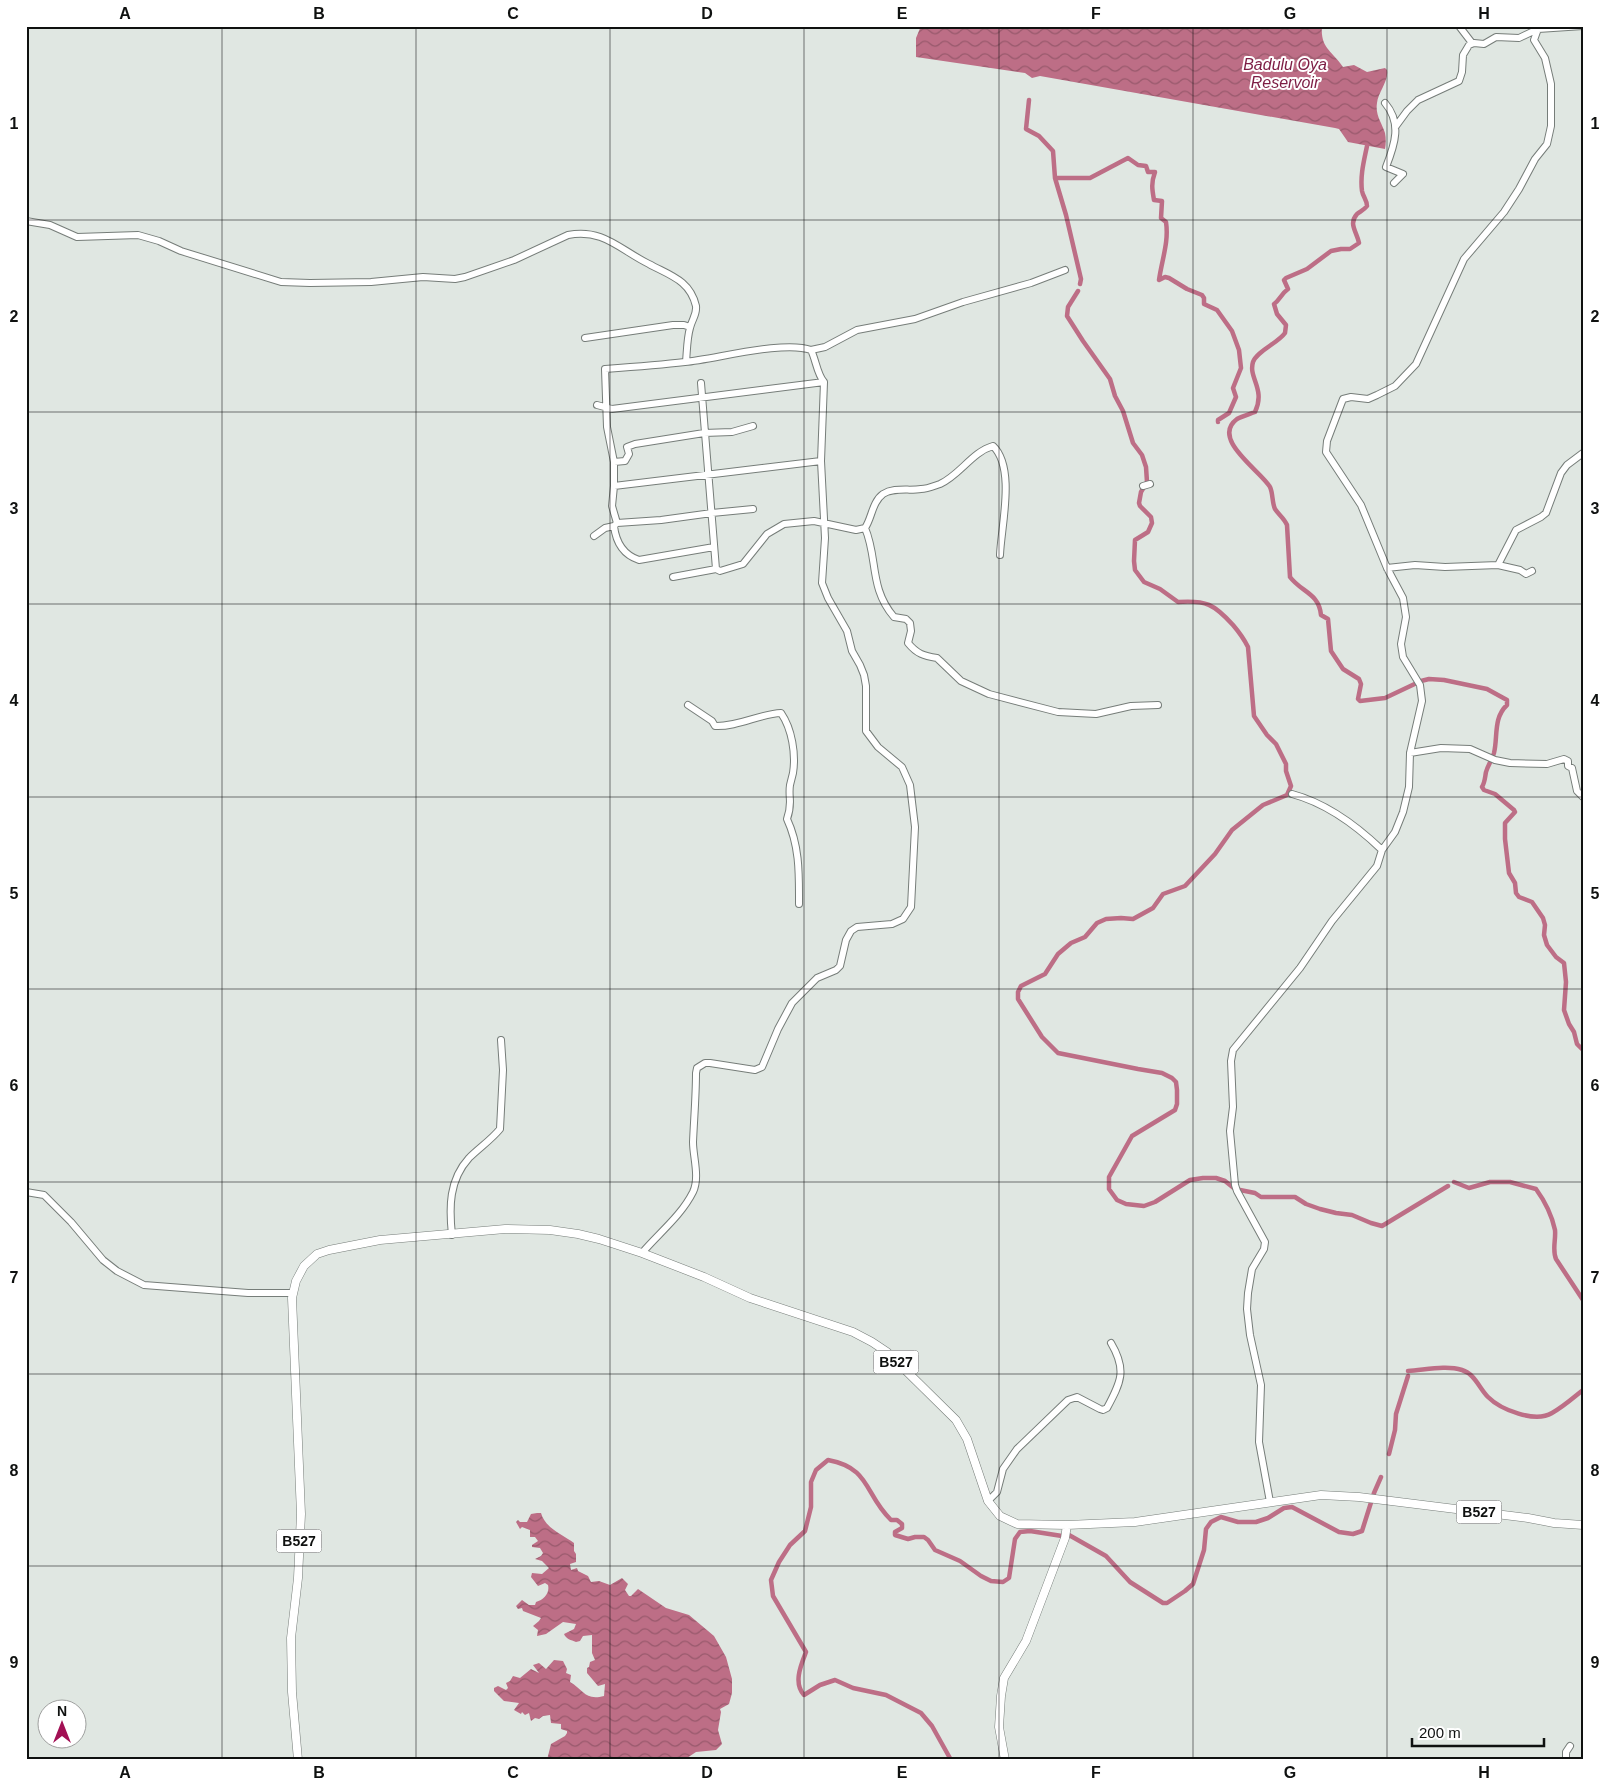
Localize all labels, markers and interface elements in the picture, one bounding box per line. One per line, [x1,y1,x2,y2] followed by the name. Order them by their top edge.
[119,5,131,22] text: A
[313,5,325,22] text: B
[507,5,519,22] text: C
[701,5,713,22] text: D
[897,5,908,22] text: E
[1091,5,1101,22] text: F
[1284,5,1296,22] text: G
[1478,5,1490,22] text: H
[1243,56,1327,91] water label: Badulu Oya Reservoir
[10,115,19,132] text: 1
[1591,115,1600,132] text: 1
[10,308,19,325] text: 2
[1591,308,1600,325] text: 2
[10,500,19,517] text: 3
[1591,500,1600,517] text: 3
[10,692,19,709] text: 4
[1591,692,1600,709] text: 4
[10,885,19,902] text: 5
[1591,885,1600,902] text: 5
[10,1077,19,1094] text: 6
[1591,1077,1600,1094] text: 6
[10,1269,19,1286] text: 7
[1591,1269,1600,1286] text: 7
[874,1350,918,1374] road number: B527
[10,1462,19,1479] text: 8
[1591,1462,1600,1479] text: 8
[1456,1500,1502,1524] road number: B527
[276,1530,322,1552] road number: B527
[10,1654,19,1671] text: 9
[1591,1654,1600,1671] text: 9
[38,1698,88,1748] north arrow
[57,1703,67,1719] text: N
[1412,1716,1544,1748] scale bar
[1419,1724,1461,1741] text: 200 m
[119,1764,131,1781] text: A
[313,1764,325,1781] text: B
[507,1764,519,1781] text: C
[701,1764,713,1781] text: D
[897,1764,908,1781] text: E
[1091,1764,1101,1781] text: F
[1284,1764,1296,1781] text: G
[1478,1764,1490,1781] text: H

